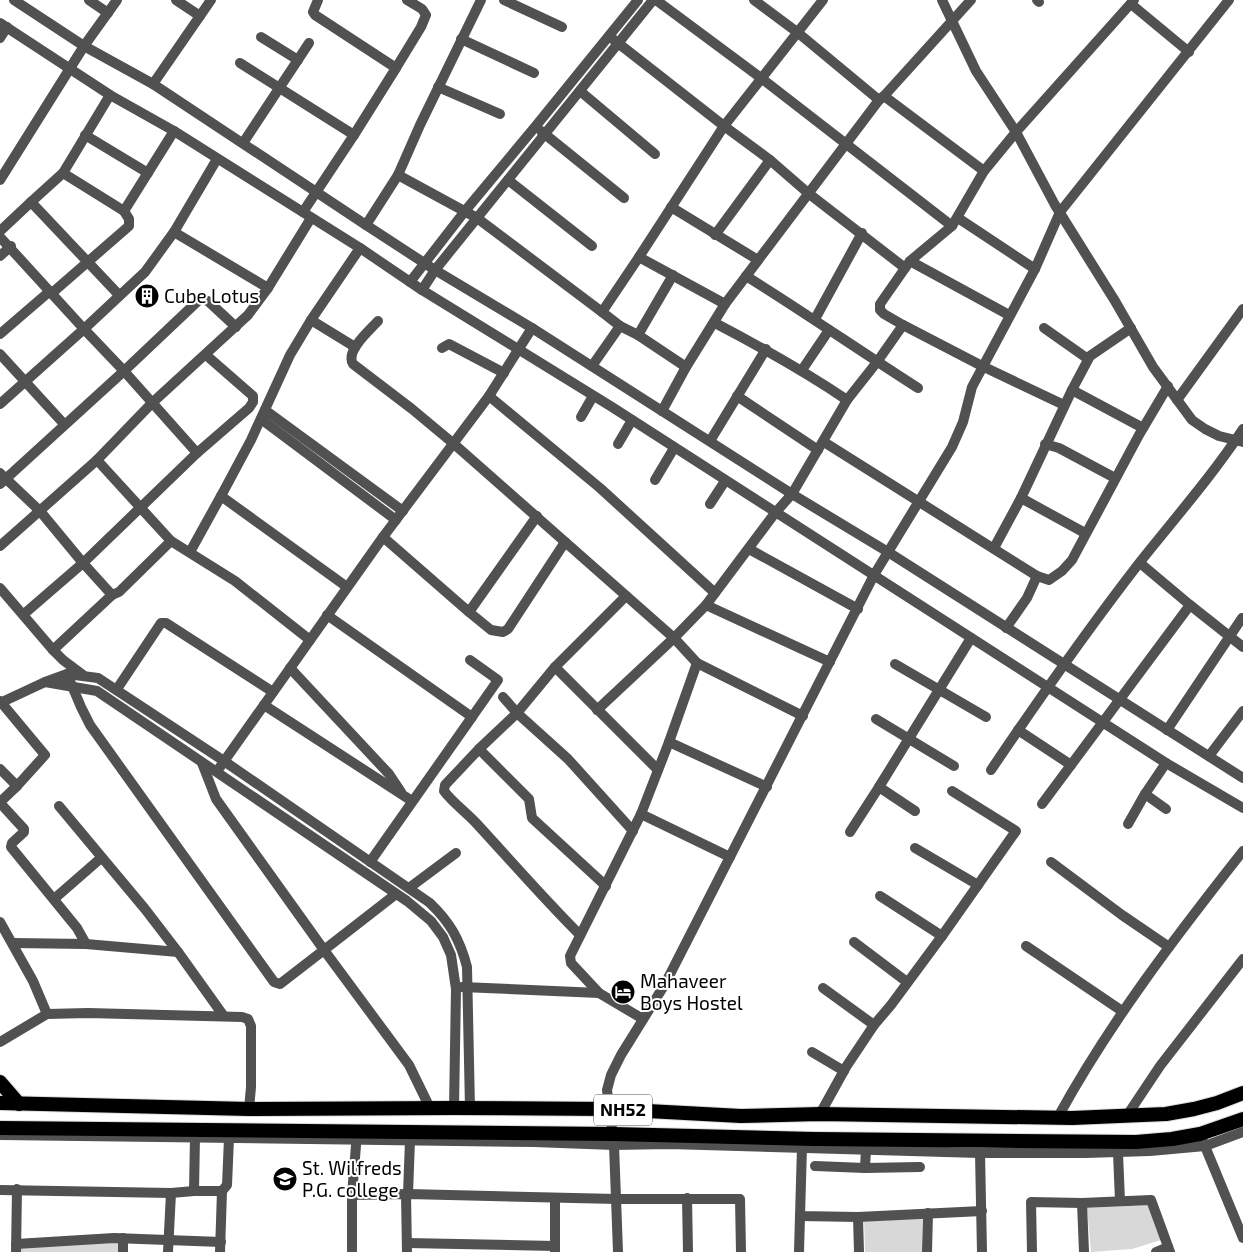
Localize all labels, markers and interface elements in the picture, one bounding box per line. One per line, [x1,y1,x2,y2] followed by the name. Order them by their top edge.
[134,283,160,309] building icon: Cube Lotus
[164,284,259,307] place label: Cube Lotus
[640,969,743,1014] place label: Mahaveer Boys Hostel
[610,979,636,1005] hotel icon: Mahaveer Boys Hostel
[594,1094,652,1126] road number: NH52
[302,1156,402,1201] place label: St. Wilfreds P.G. college
[272,1166,298,1192] school or university icon: St. Wilfreds P.G. college

